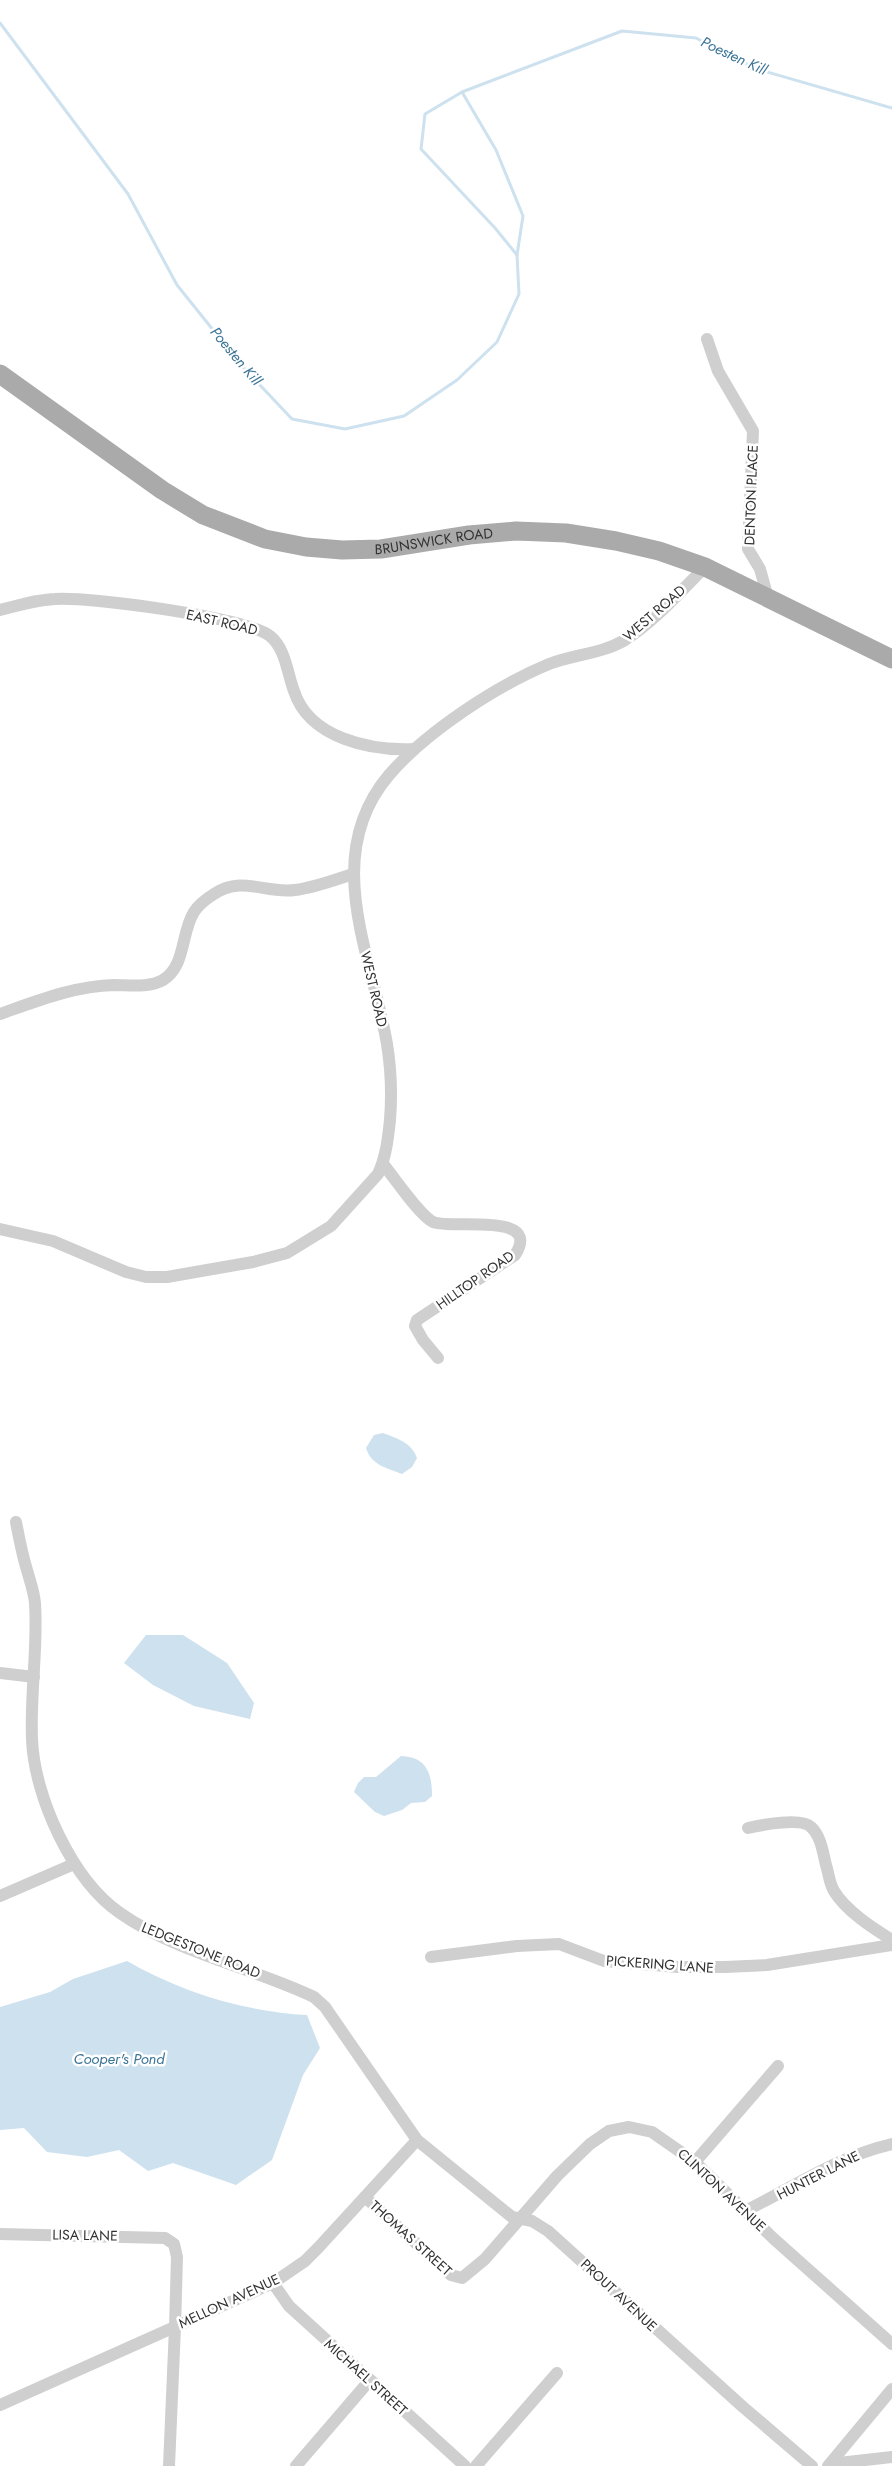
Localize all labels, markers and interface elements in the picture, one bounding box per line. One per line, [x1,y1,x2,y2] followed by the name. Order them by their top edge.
[697,31,771,81] water label: Poesten Kill
[205,322,268,391] water label: Poesten Kill
[739,444,763,546] street label: DENTON PLACE
[374,523,494,559] street label: BRUNSWICK ROAD
[618,580,690,646] street label: WEST ROAD
[184,604,260,640] street label: EAST ROAD
[356,949,392,1029] street label: WEST ROAD
[432,1246,518,1314] street label: HILLTOP ROAD
[139,1917,263,1983] street label: LEDGESTONE ROAD
[605,1950,715,1978] street label: PICKERING LANE
[73,2048,165,2070] water label: Cooper's Pond
[673,2144,771,2236] street label: CLINTON AVENUE
[773,2146,863,2204] street label: HUNTER LANE
[366,2196,457,2281] street label: THOMAS STREET
[52,2224,118,2246] street label: LISA LANE
[576,2254,662,2336] street label: PROUT AVENUE
[175,2269,283,2333] street label: MELLON AVENUE
[320,2334,412,2420] street label: MICHAEL STREET

